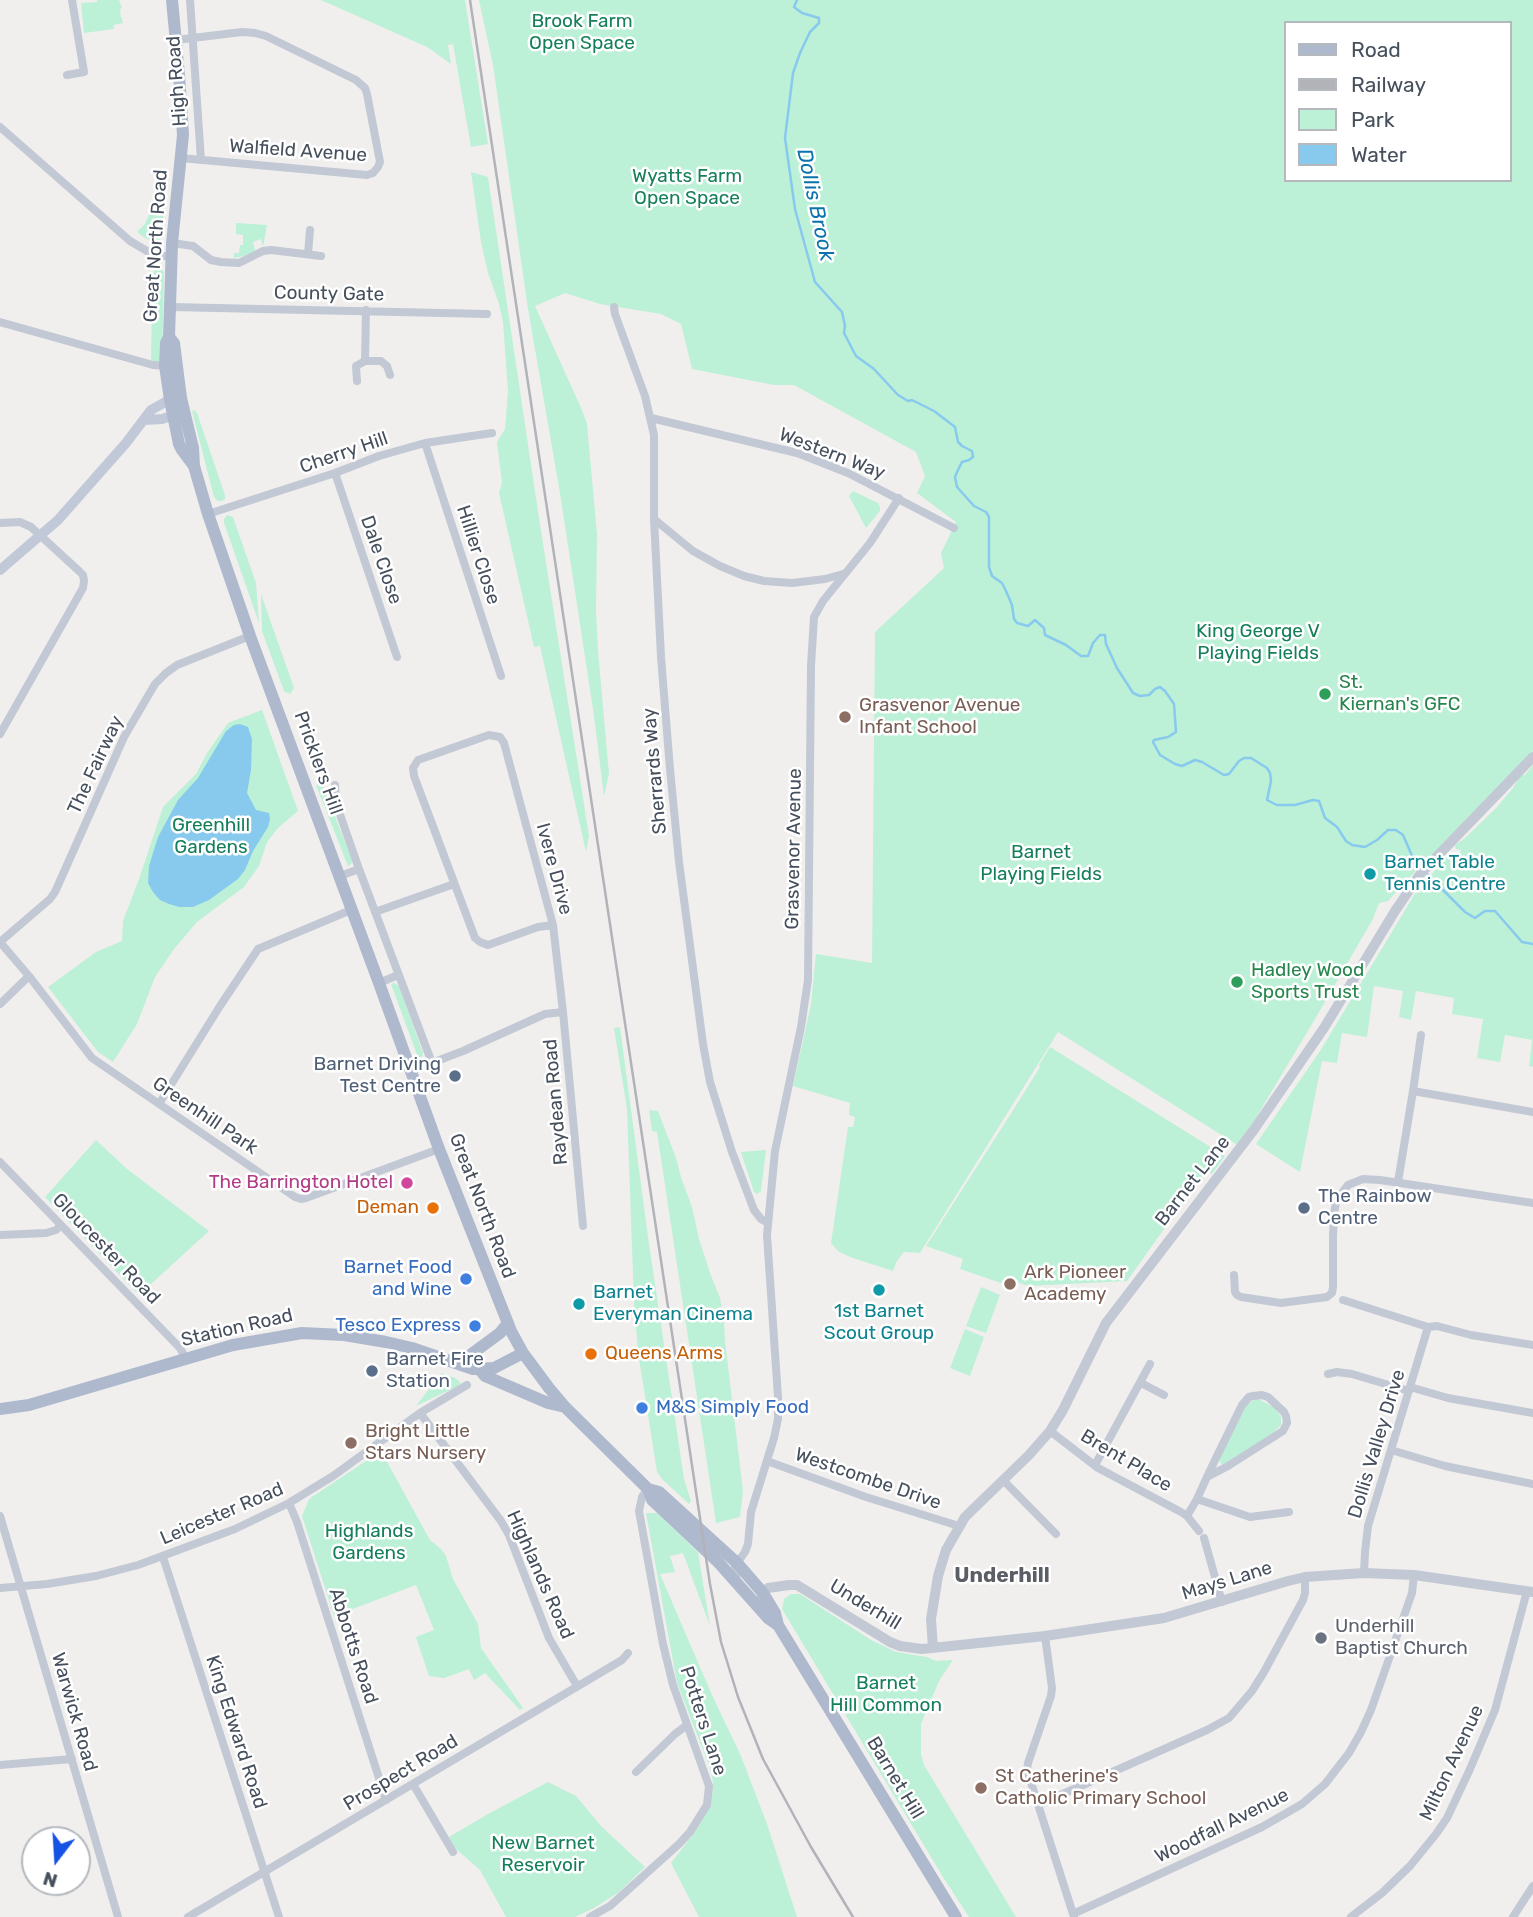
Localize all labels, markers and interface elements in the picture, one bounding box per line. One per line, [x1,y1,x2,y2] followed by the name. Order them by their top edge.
[529,11,635,55] park label: Brook Farm Open Space
[1284,21,1512,182] legend
[162,35,192,127] street label: High Road
[1351,37,1401,62] text: Road
[1351,72,1426,97] text: Railway
[1351,107,1395,132] text: Park
[228,135,368,167] street label: Walfield Avenue
[1351,142,1407,167] text: Water
[791,146,839,264] water label: Dollis Brook
[632,166,742,210] park label: Wyatts Farm Open Space
[139,169,173,323] street label: Great North Road
[274,282,384,306] street label: County Gate
[776,423,888,485] street label: Western Way
[297,427,391,479] street label: Cherry Hill
[451,502,505,608] street label: Hillier Close
[355,513,407,607] street label: Dale Close
[1196,621,1320,665] park label: King George V Playing Fields
[1339,672,1461,716] place label: St. Kiernan's GFC
[1317,686,1333,702] marker: St. Kiernan's GFC
[859,695,1020,739] place label: Grasvenor Avenue Infant School
[638,707,672,835] street label: Sherrards Way
[289,708,347,818] street label: Pricklers Hill
[837,709,853,725] marker: Grasvenor Avenue Infant School
[63,712,129,818] street label: The Fairway
[781,768,807,930] street label: Grasvenor Avenue
[172,815,250,859] park label: Greenhill Gardens
[531,821,577,917] street label: Ivere Drive
[980,842,1102,886] park label: Barnet Playing Fields
[1384,852,1506,896] place label: Barnet Table Tennis Centre
[1362,866,1378,882] marker: Barnet Table Tennis Centre
[1251,960,1364,1004] place label: Hadley Wood Sports Trust
[1229,974,1245,990] marker: Hadley Wood Sports Trust
[539,1038,573,1166] street label: Raydean Road
[314,1054,441,1098] place label: Barnet Driving Test Centre
[447,1068,463,1084] marker: Barnet Driving Test Centre
[148,1072,262,1160] street label: Greenhill Park
[444,1130,520,1282] street label: Great North Road
[1151,1131,1235,1231] street label: Barnet Lane
[209,1172,393,1194] place label: The Barrington Hotel
[399,1175,415,1191] marker: The Barrington Hotel
[1318,1186,1432,1230] place label: The Rainbow Centre
[47,1189,165,1309] street label: Gloucester Road
[356,1197,419,1219] place label: Deman
[425,1200,441,1216] marker: Deman
[1296,1200,1312,1216] marker: The Rainbow Centre
[343,1257,452,1301] place label: Barnet Food and Wine
[1024,1262,1126,1306] place label: Ark Pioneer Academy
[458,1271,474,1287] marker: Barnet Food and Wine
[1002,1276,1018,1292] marker: Ark Pioneer Academy
[593,1282,753,1326] place label: Barnet Everyman Cinema
[871,1282,887,1298] marker: 1st Barnet Scout Group
[571,1296,587,1312] marker: Barnet Everyman Cinema
[824,1301,934,1345] place label: 1st Barnet Scout Group
[179,1304,295,1352] street label: Station Road
[335,1315,461,1337] place label: Tesco Express
[467,1318,483,1334] marker: Tesco Express
[605,1343,723,1365] place label: Queens Arms
[583,1346,599,1362] marker: Queens Arms
[386,1349,484,1393] place label: Barnet Fire Station
[364,1363,380,1379] marker: Barnet Fire Station
[1344,1367,1410,1521] street label: Dollis Valley Drive
[656,1397,809,1419] place label: M&S Simply Food
[634,1400,650,1416] marker: M&S Simply Food
[365,1421,486,1465] place label: Bright Little Stars Nursery
[1076,1425,1176,1497] street label: Brent Place
[343,1435,359,1451] marker: Bright Little Stars Nursery
[792,1443,944,1515] street label: Westcombe Drive
[157,1478,287,1550] street label: Leicester Road
[501,1507,579,1643] street label: Highlands Road
[325,1521,413,1565] park label: Highlands Gardens
[1179,1556,1275,1606] street label: Mays Lane
[954,1563,1050,1589] district label: Underhill
[825,1575,905,1635] street label: Underhill
[324,1585,382,1707] street label: Abbotts Road
[1335,1616,1468,1660] place label: Underhill Baptist Church
[1313,1630,1329,1646] marker: Underhill Baptist Church
[46,1650,102,1774] street label: Warwick Road
[200,1653,272,1811] street label: King Edward Road
[675,1664,731,1778] street label: Potters Lane
[830,1673,942,1717] park label: Barnet Hill Common
[1415,1701,1489,1825] street label: Milton Avenue
[340,1730,462,1816] street label: Prospect Road
[862,1733,928,1823] street label: Barnet Hill
[995,1766,1206,1810] place label: St Catherine's Catholic Primary School
[973,1780,989,1796] marker: St Catherine's Catholic Primary School
[1151,1784,1293,1868] street label: Woodfall Avenue
[21,1826,91,1896] north arrow
[491,1833,595,1877] park label: New Barnet Reservoir
[40,1867,60,1893] text: N

